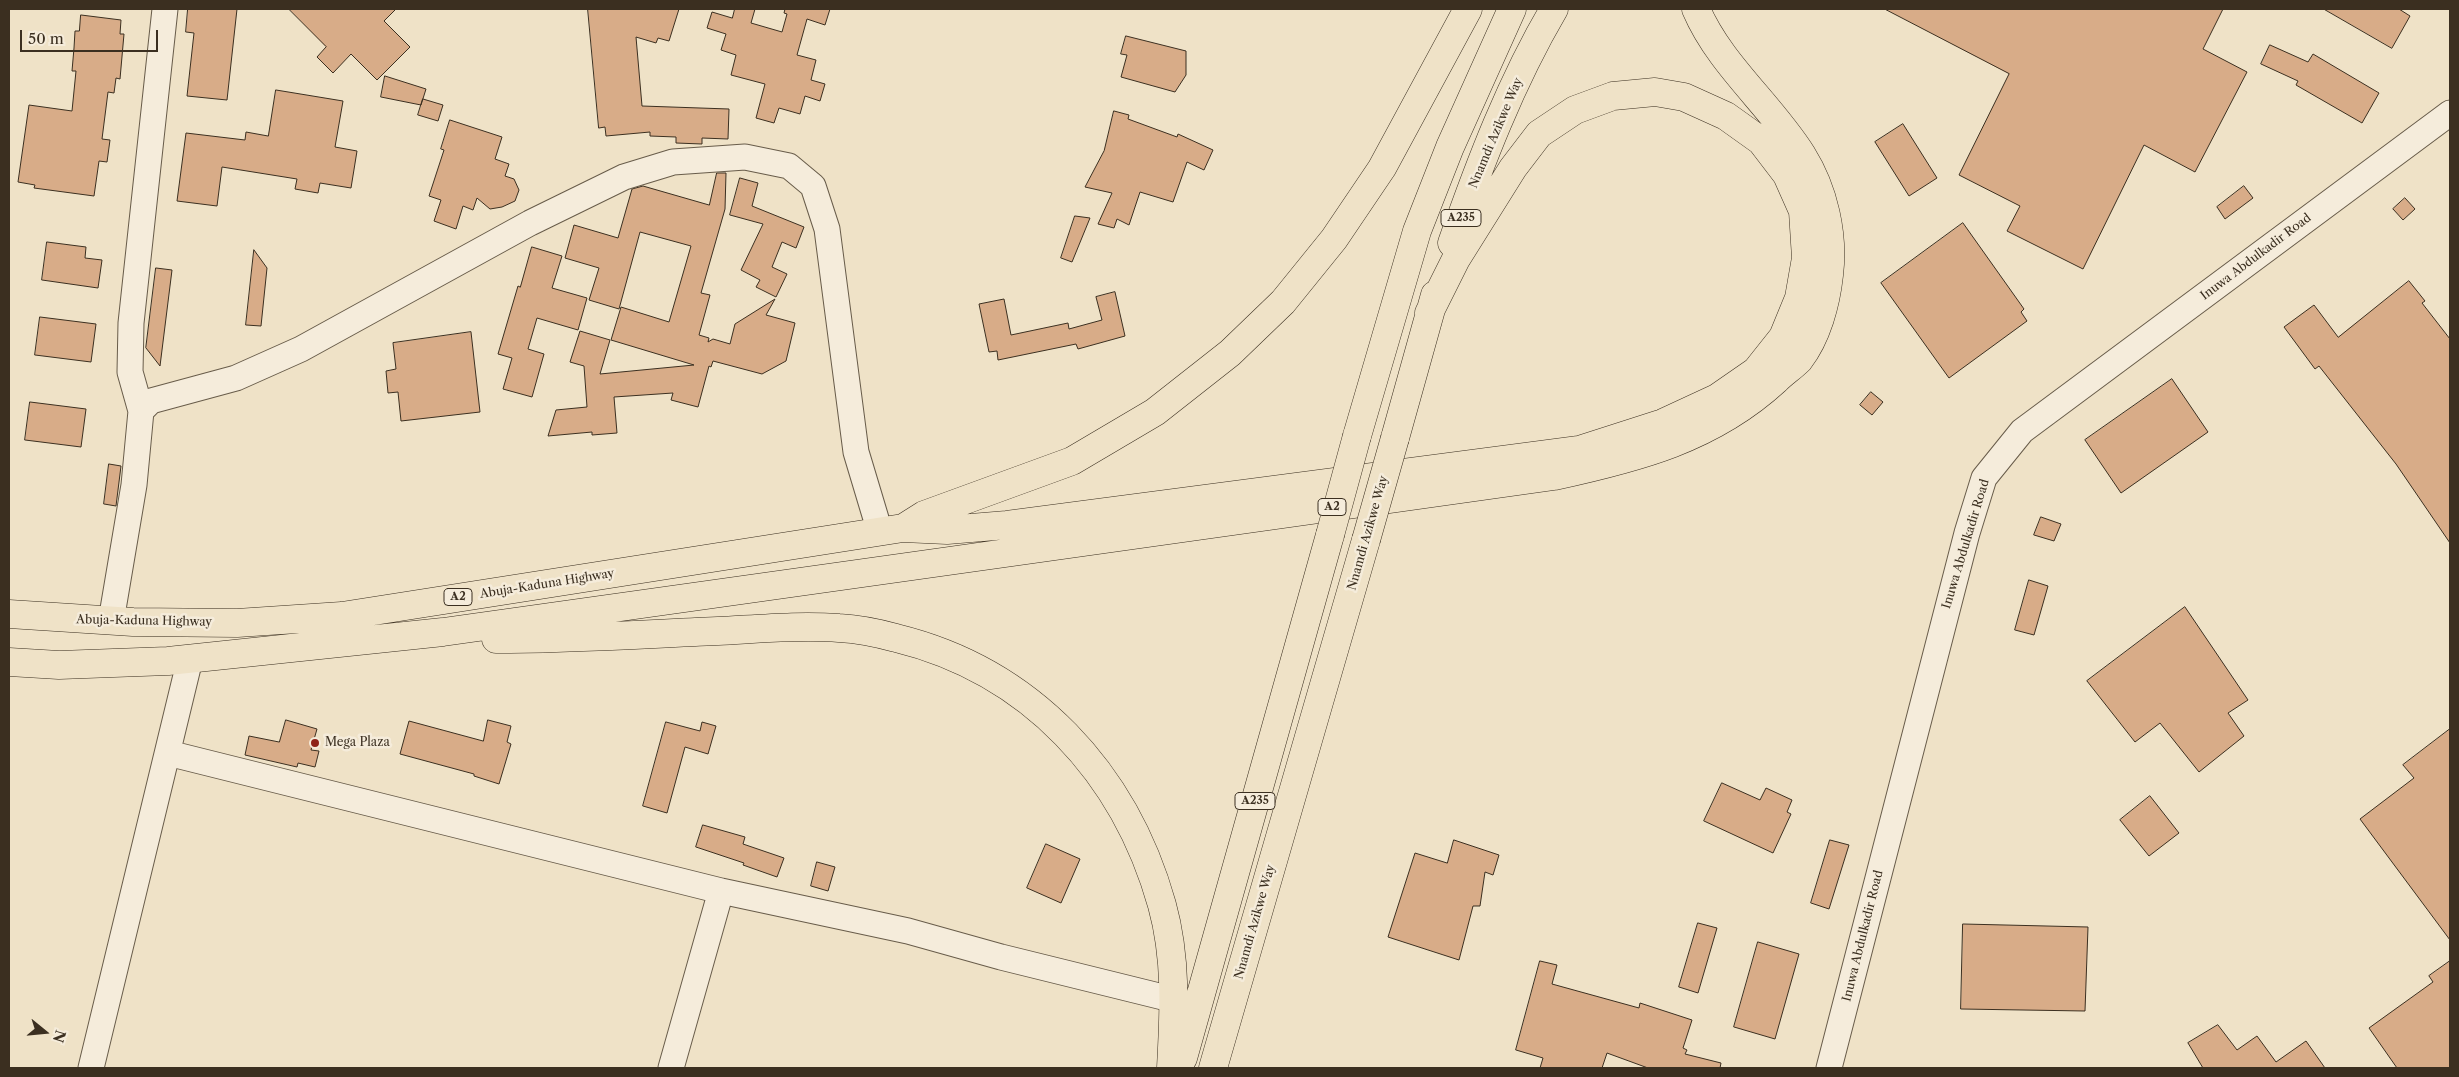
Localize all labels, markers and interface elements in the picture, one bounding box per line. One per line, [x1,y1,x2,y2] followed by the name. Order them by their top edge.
[22,20,160,52] scale bar
[28,29,64,48] text: 50 m
[1466,76,1526,190] street label: Nnamdi Azikwe Way
[1441,210,1481,227] road number: A235
[2198,211,2314,303] street label: Inuwa Abdulkadir Road
[1345,474,1391,592] street label: Nnamdi Azikwe Way
[1939,477,1993,611] street label: Inuwa Abdulkadir Road
[1318,498,1346,516] road number: A2
[479,566,615,602] street label: Abuja-Kaduna Highway
[444,588,472,606] road number: A2
[76,613,212,629] street label: Abuja-Kaduna Highway
[325,736,390,750] place label: Mega Plaza
[309,737,321,749] marker: Mega Plaza
[1235,792,1275,809] road number: A235
[1232,863,1278,981] street label: Nnamdi Azikwe Way
[1840,869,1886,1003] street label: Inuwa Abdulkadir Road
[20,1007,70,1057] north arrow
[49,1028,70,1045] text: N

